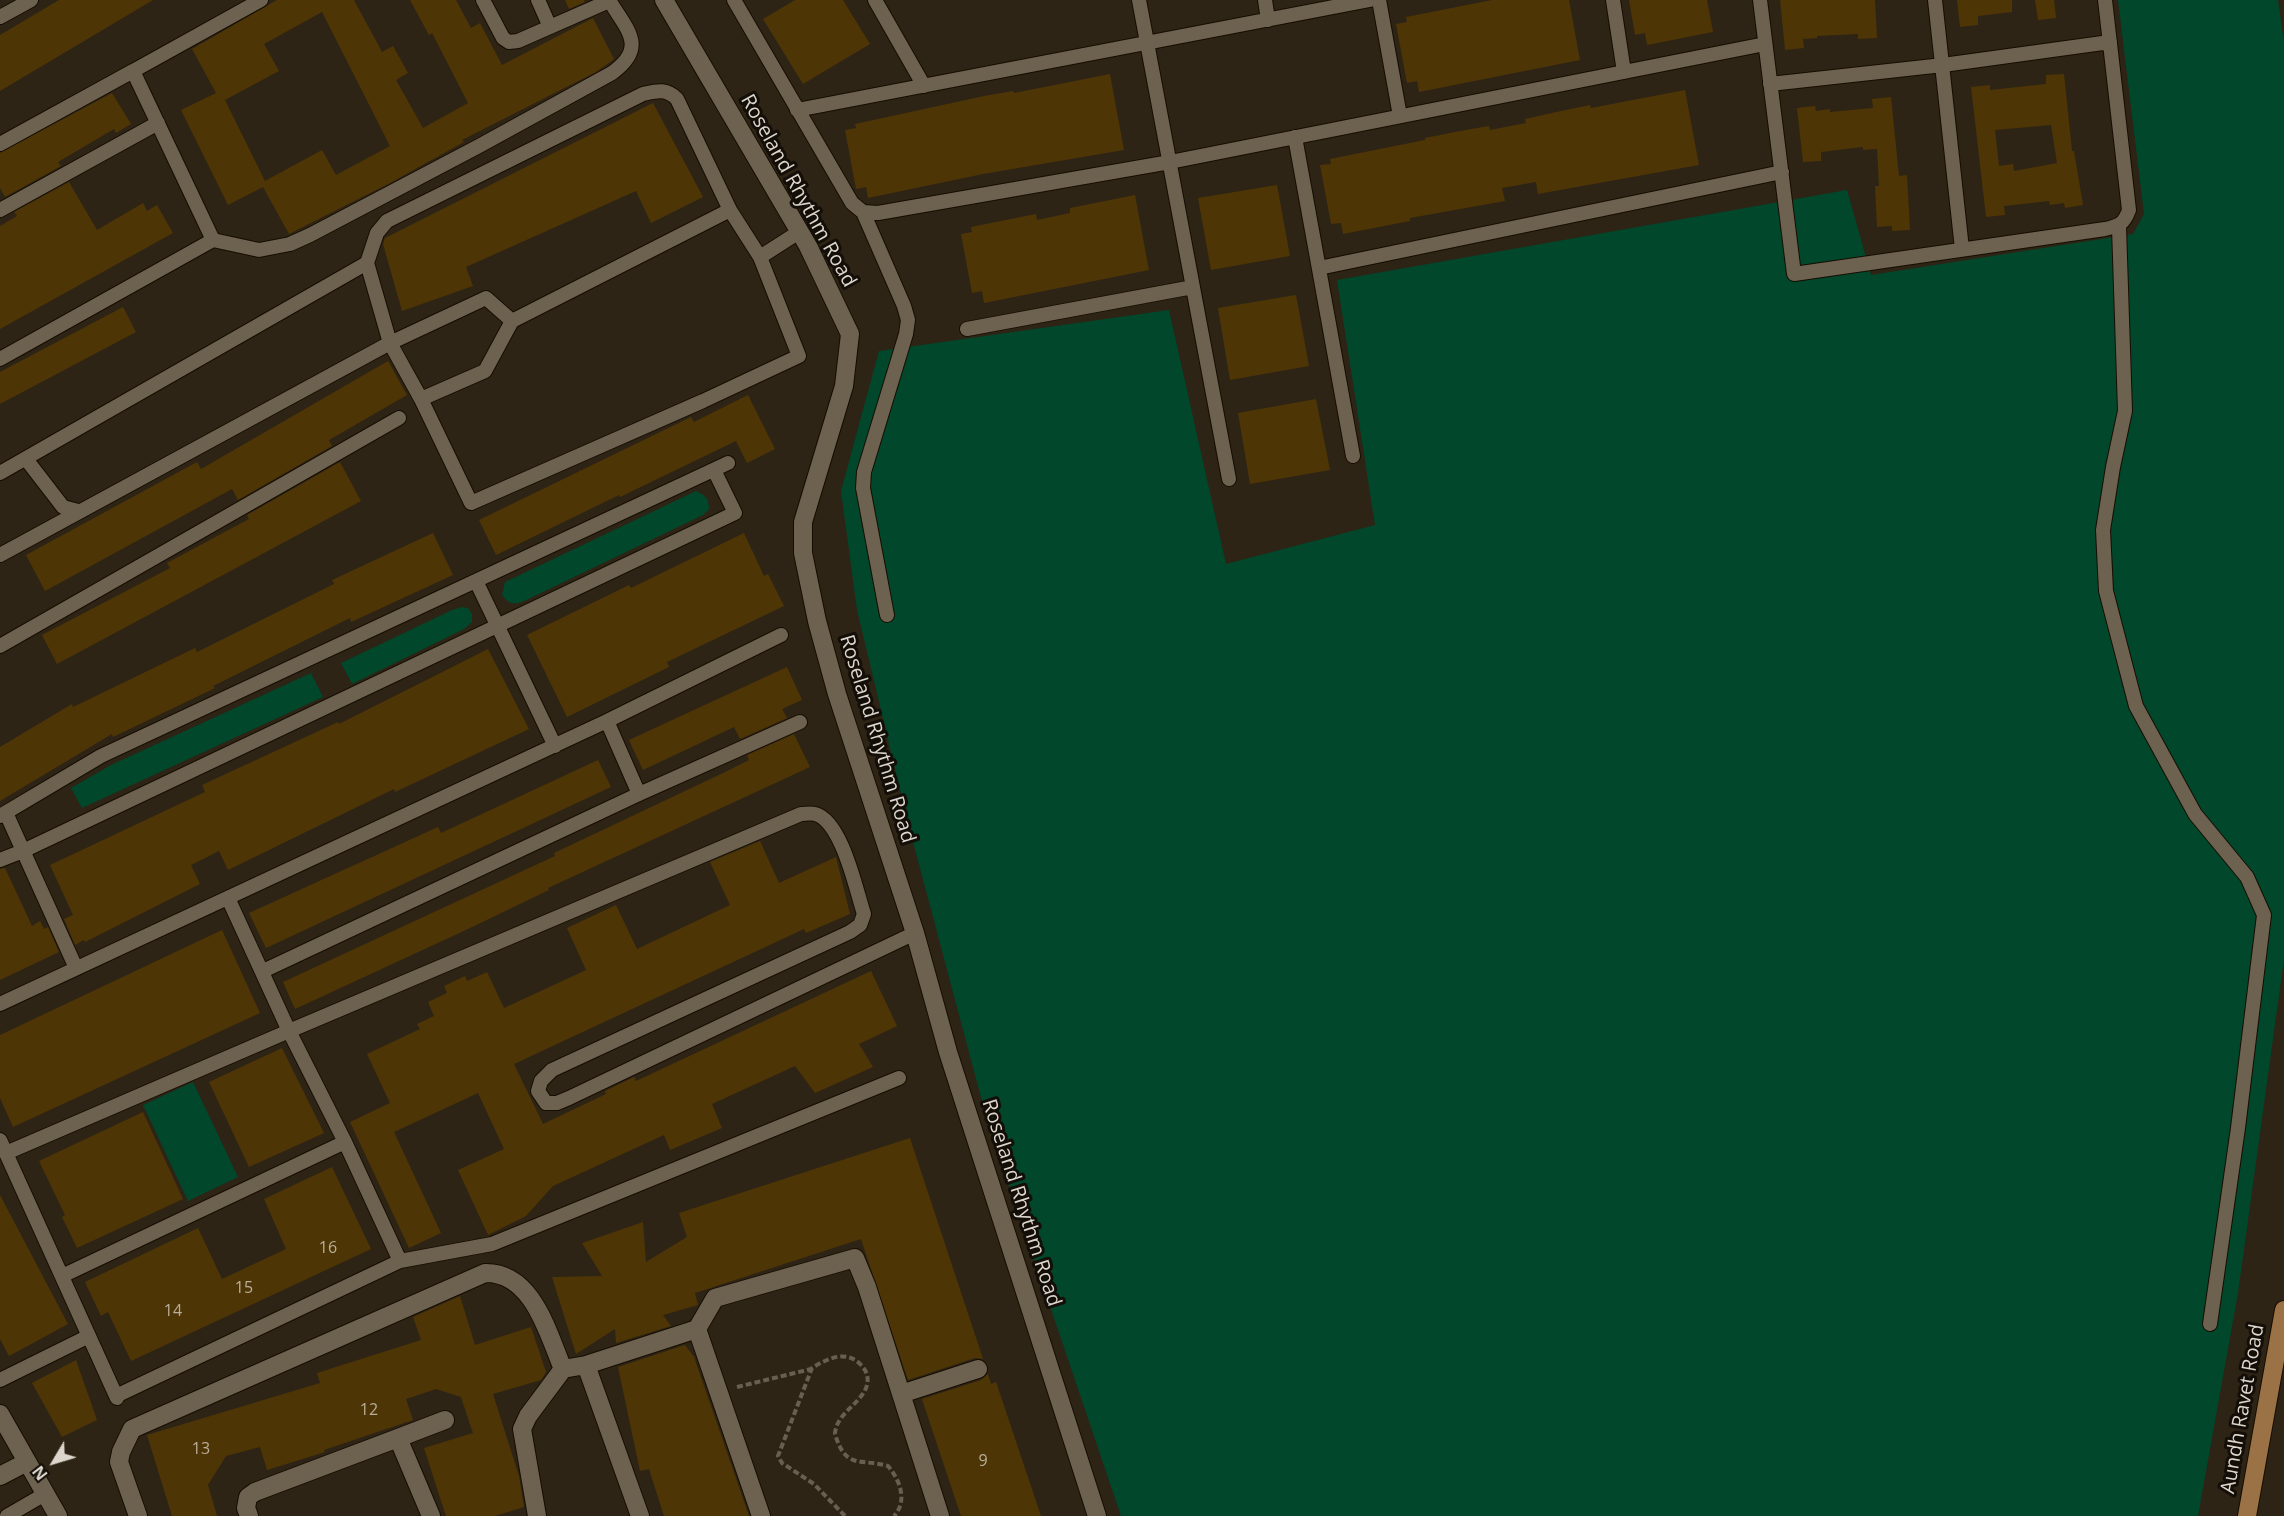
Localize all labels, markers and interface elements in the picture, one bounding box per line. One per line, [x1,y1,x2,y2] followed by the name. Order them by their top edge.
[735,91,861,291] street label: Roseland Rhythm Road
[834,632,920,846] street label: Roseland Rhythm Road
[976,1096,1066,1310] street label: Roseland Rhythm Road
[319,1238,337,1258] house number: 16
[235,1278,253,1298] house number: 15
[164,1301,182,1321] house number: 14
[2216,1322,2270,1496] street label: Aundh Ravet Road
[360,1400,378,1420] house number: 12
[24,1432,84,1492] north arrow
[192,1439,210,1459] house number: 13
[978,1451,988,1471] house number: 9
[27,1461,52,1485] text: N

